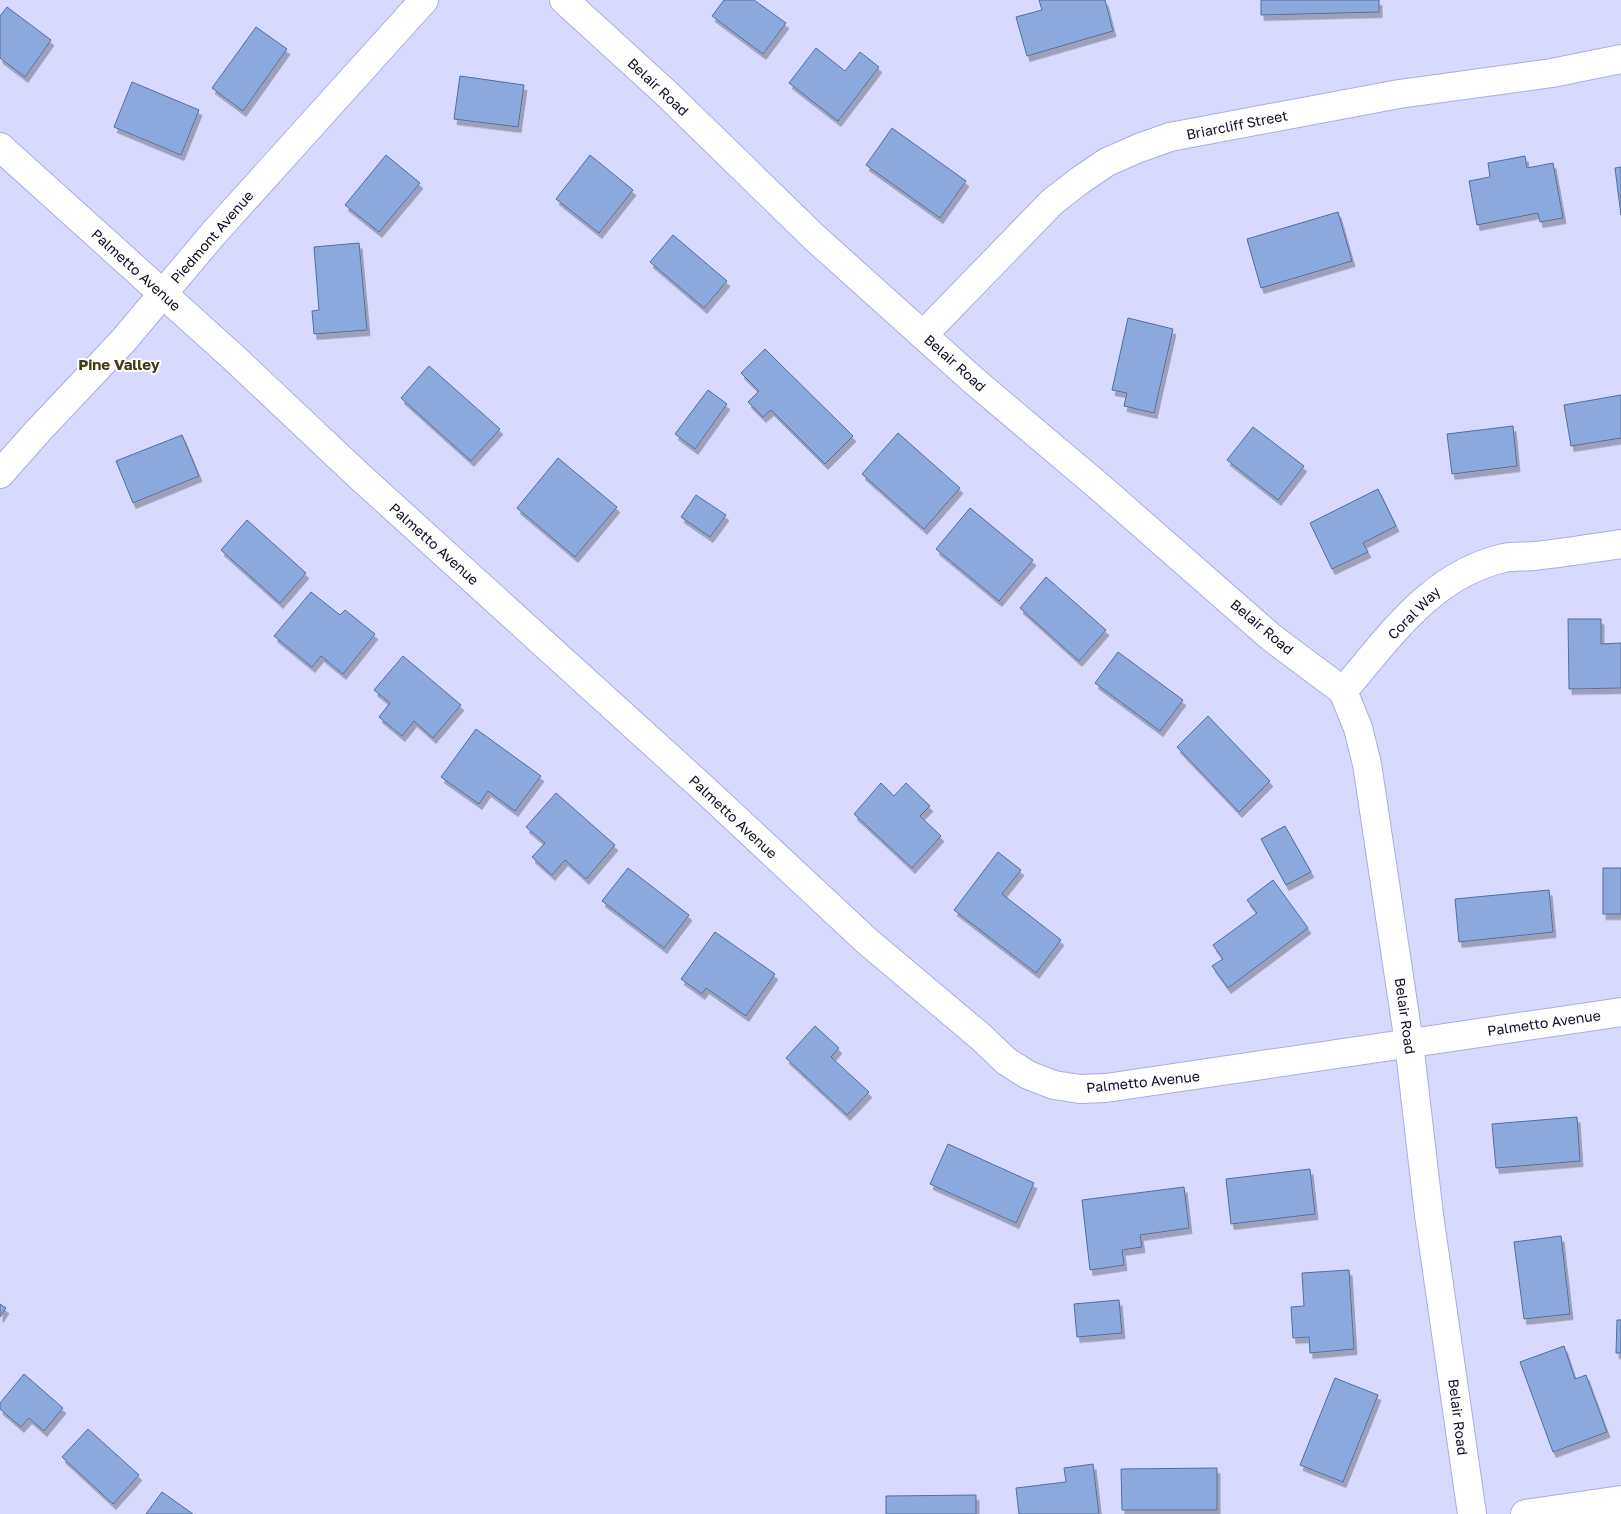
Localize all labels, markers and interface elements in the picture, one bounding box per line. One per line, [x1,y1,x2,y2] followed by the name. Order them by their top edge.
[624,54,692,119] street label: Belair Road
[1185,106,1289,143] street label: Briarcliff Street
[167,187,257,287] street label: Piedmont Avenue
[88,225,184,314] street label: Palmetto Avenue
[921,331,990,395] street label: Belair Road
[78,355,160,373] district label: Pine Valley
[386,499,482,588] street label: Palmetto Avenue
[1384,583,1444,643] street label: Coral Way
[1227,595,1297,658] street label: Belair Road
[686,771,781,862] street label: Palmetto Avenue
[1392,977,1419,1055] street label: Belair Road
[1486,1006,1602,1039] street label: Palmetto Avenue
[1085,1067,1201,1096] street label: Palmetto Avenue
[1445,1378,1472,1456] street label: Belair Road

